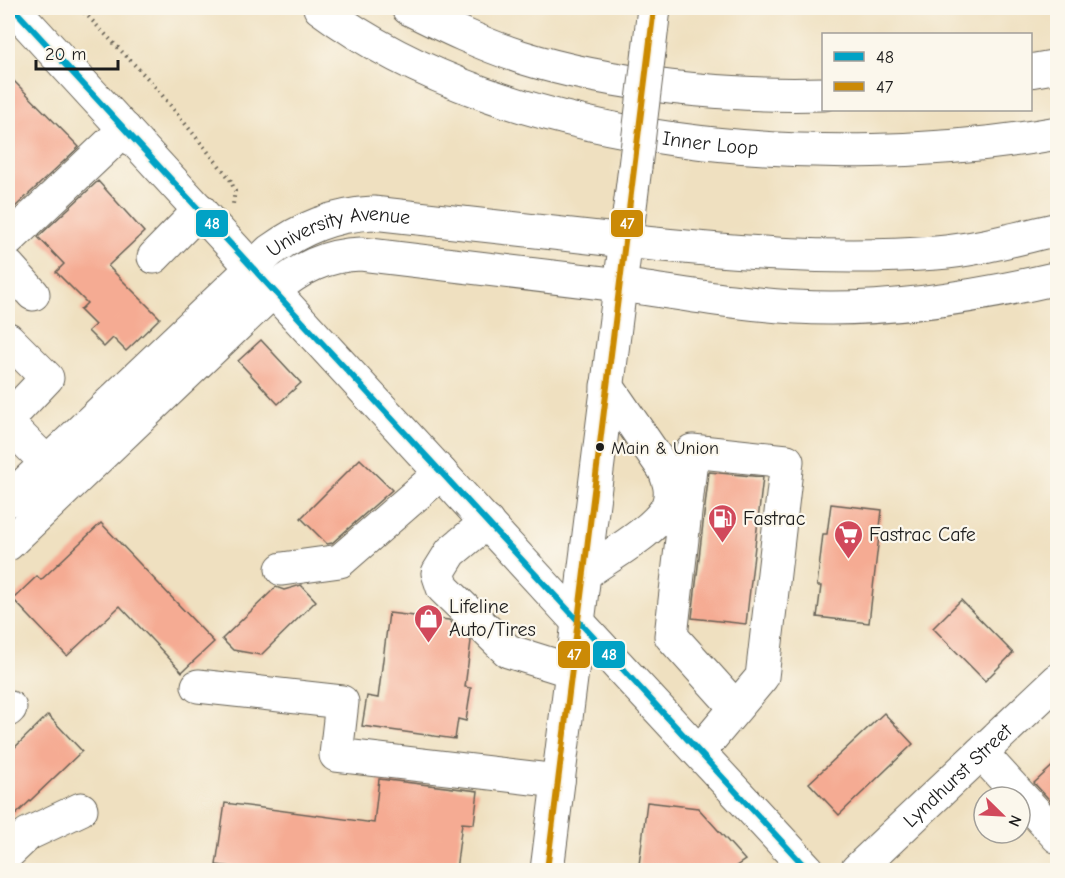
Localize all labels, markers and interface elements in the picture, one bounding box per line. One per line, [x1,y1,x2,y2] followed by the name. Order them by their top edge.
[36,33,118,71] scale bar
[822,33,1032,111] legend
[45,44,86,65] text: 20 m
[876,47,894,68] text: 48
[876,77,894,98] text: 47
[661,127,759,160] street label: Inner Loop
[262,202,411,262] street label: University Avenue
[195,209,229,238] line badge: 48
[610,209,644,238] line badge: 47
[204,215,220,233] text: 48
[620,215,635,233] text: 47
[611,438,719,459] place label: Main & Union
[594,441,606,453] marker: Main & Union
[706,502,738,544] fuel station icon: Fastrac
[743,507,806,530] place label: Fastrac
[832,518,864,560] supermarket icon: Fastrac Cafe
[869,523,976,546] place label: Fastrac Cafe
[449,595,536,641] place label: Lifeline Auto/Tires
[412,602,444,644] shop icon: Lifeline Auto/Tires
[557,640,591,669] line badge: 47
[592,640,626,669] line badge: 48
[567,646,582,664] text: 47
[601,646,617,664] text: 48
[899,718,1017,832] street label: Lyndhurst Street
[972,785,1032,845] north arrow
[1004,812,1025,829] text: N

